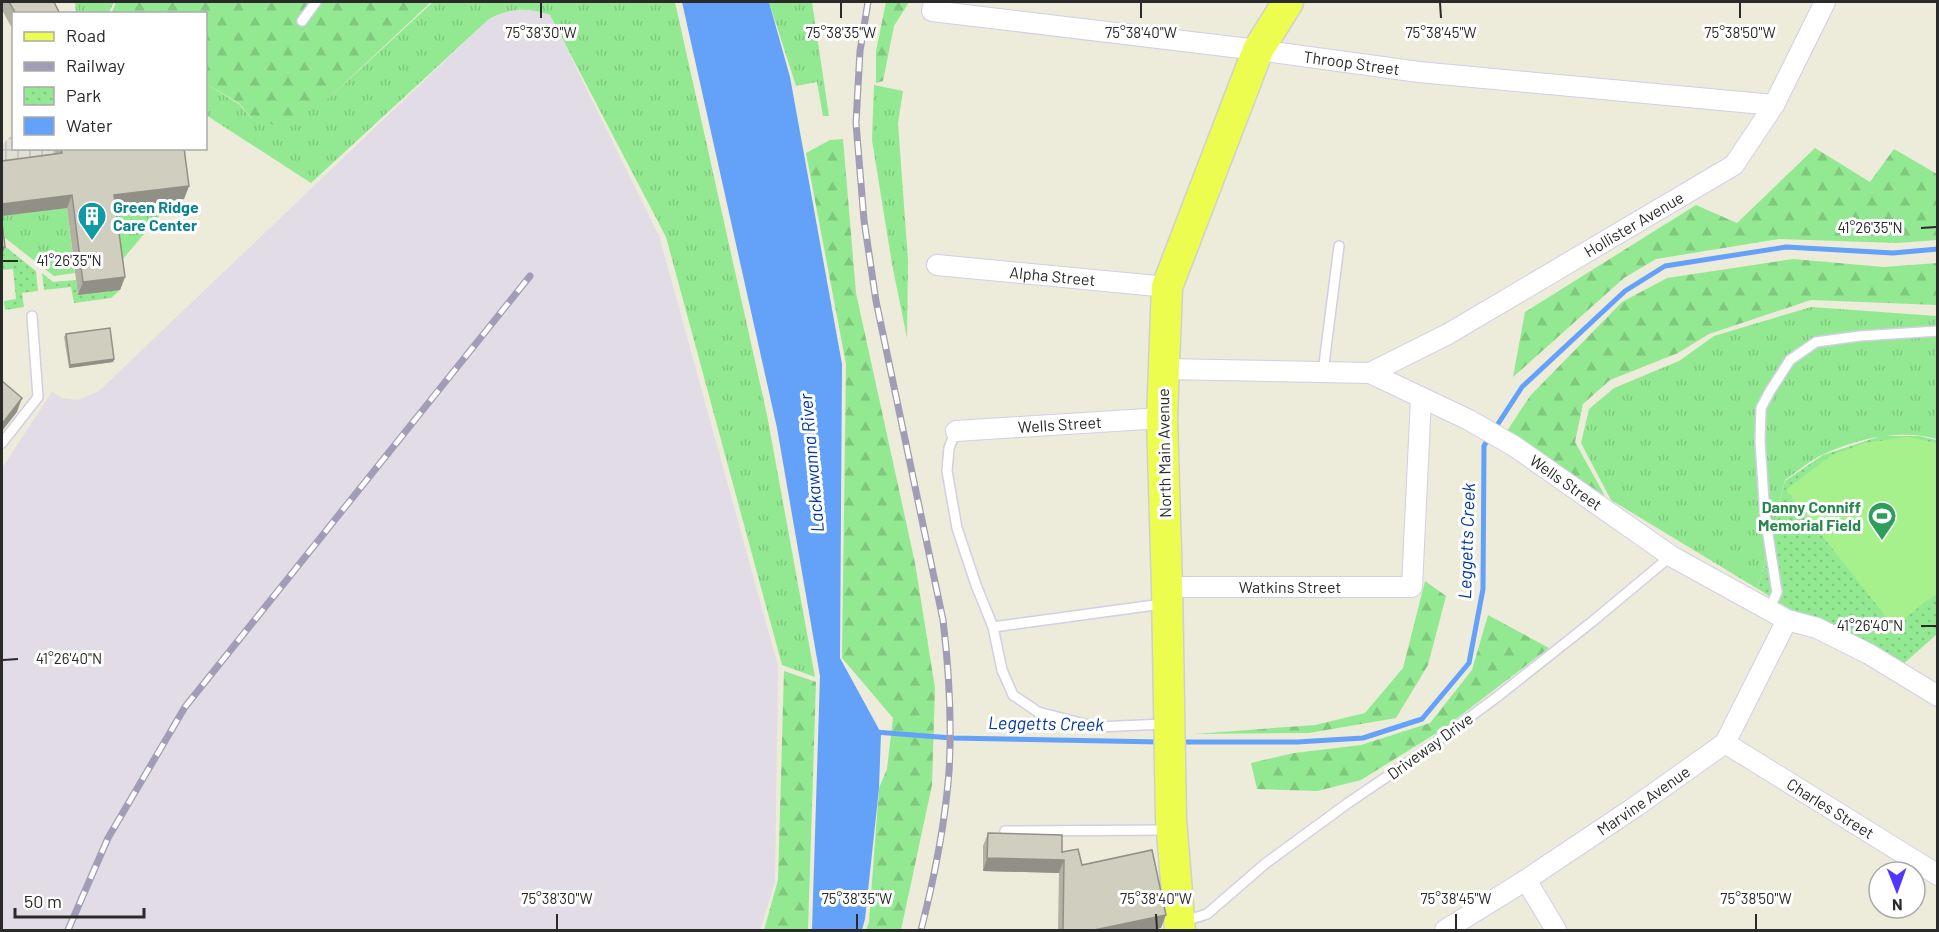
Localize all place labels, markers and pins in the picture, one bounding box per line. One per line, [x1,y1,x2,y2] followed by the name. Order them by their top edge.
[113,197,199,234] place label: Green Ridge Care Center
[76,200,108,242] building icon: Green Ridge Care Center
[1758,497,1861,534] place label: Danny Conniff Memorial Field
[1866,500,1898,542] sports icon: Danny Conniff Memorial Field

